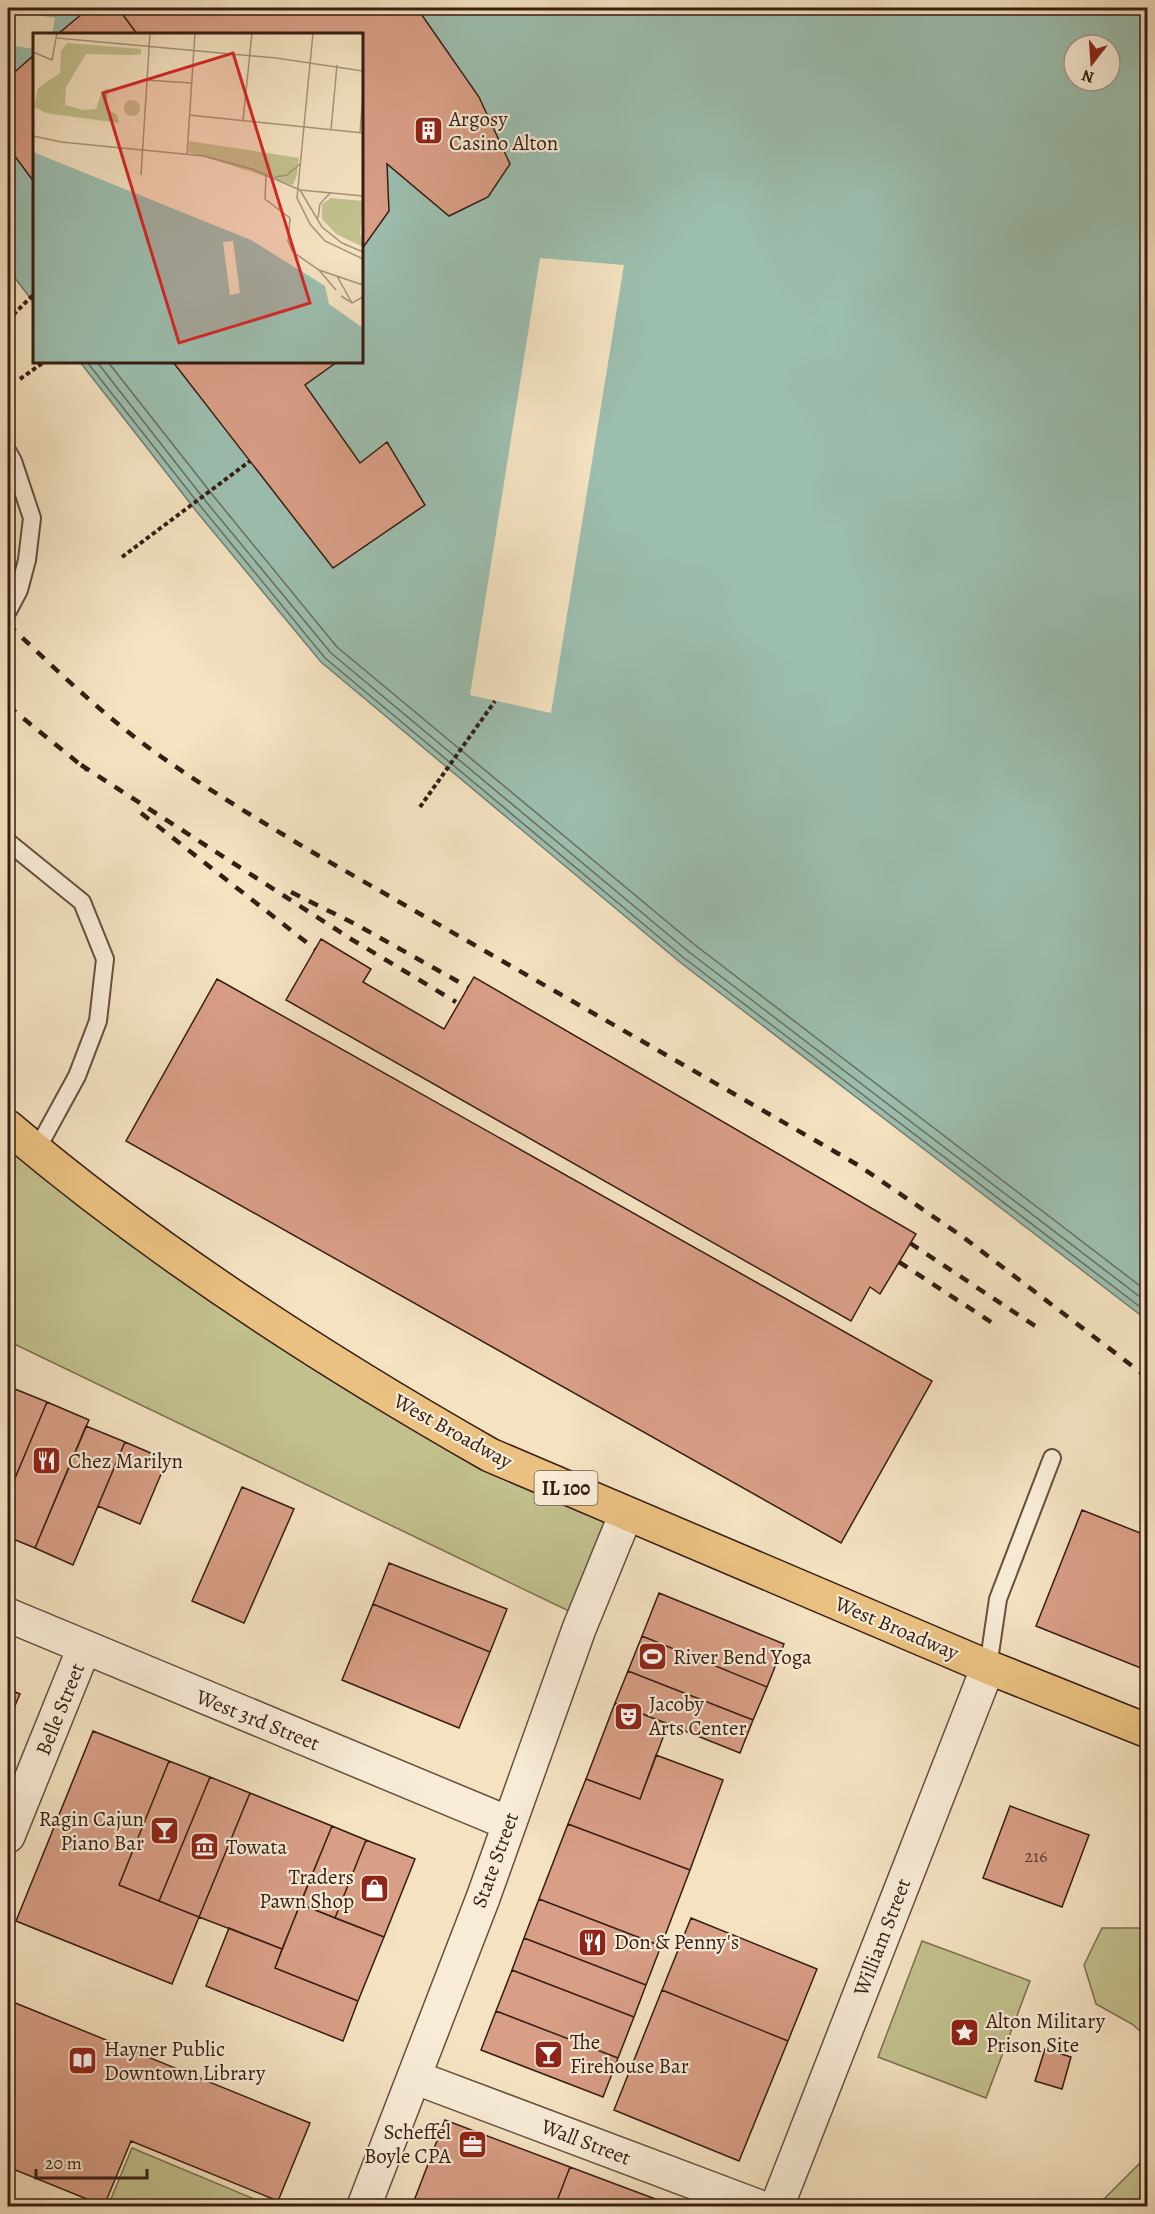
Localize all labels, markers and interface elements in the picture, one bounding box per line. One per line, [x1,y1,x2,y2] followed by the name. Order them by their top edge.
[33,33,363,363] inset map
[1062,33,1122,93] north arrow
[1079,64,1097,89] text: N
[448,105,558,157] place label: Argosy Casino Alton
[412,115,444,147] building icon: Argosy Casino Alton
[388,1386,518,1476] street label: West Broadway
[31,1445,63,1477] restaurant icon: Chez Marilyn
[68,1447,183,1475] place label: Chez Marilyn
[534,1471,598,1505] road number: IL 100
[830,1589,964,1667] street label: West Broadway
[636,1641,668,1673] sports icon: River Bend Yoga
[673,1643,812,1671] place label: River Bend Yoga
[29,1659,91,1759] street label: Belle Street
[191,1682,324,1757] street label: West 3rd Street
[648,1690,746,1742] place label: Jacoby Arts Center
[612,1700,644,1732] theatre icon: Jacoby Arts Center
[39,1805,144,1857] place label: Ragin Cajun Piano Bar
[465,1808,525,1912] street label: State Street
[149,1815,181,1847] bar icon: Ragin Cajun Piano Bar
[189,1831,221,1863] museum icon: Towata
[226,1833,288,1861] place label: Towata
[1024,1844,1048,1868] house number: 216
[259,1863,354,1915] place label: Traders Pawn Shop
[359,1873,391,1905] shop icon: Traders Pawn Shop
[846,1874,917,2001] street label: William Street
[577,1926,609,1958] restaurant icon: Don & Penny's
[614,1928,739,1956] place label: Don & Penny's
[985,2007,1106,2059] place label: Alton Military Prison Site
[949,2017,981,2049] place icon: Alton Military Prison Site
[570,2028,689,2080] place label: The Firehouse Bar
[104,2035,266,2087] place label: Hayner Public Downtown Library
[533,2038,565,2070] bar icon: The Firehouse Bar
[67,2045,99,2077] library icon: Hayner Public Downtown Library
[536,2112,635,2172] street label: Wall Street
[364,2118,452,2170] place label: Scheffel Boyle CPA
[456,2128,488,2160] office icon: Scheffel Boyle CPA
[36,2142,147,2180] scale bar
[45,2151,82,2175] text: 20 m

